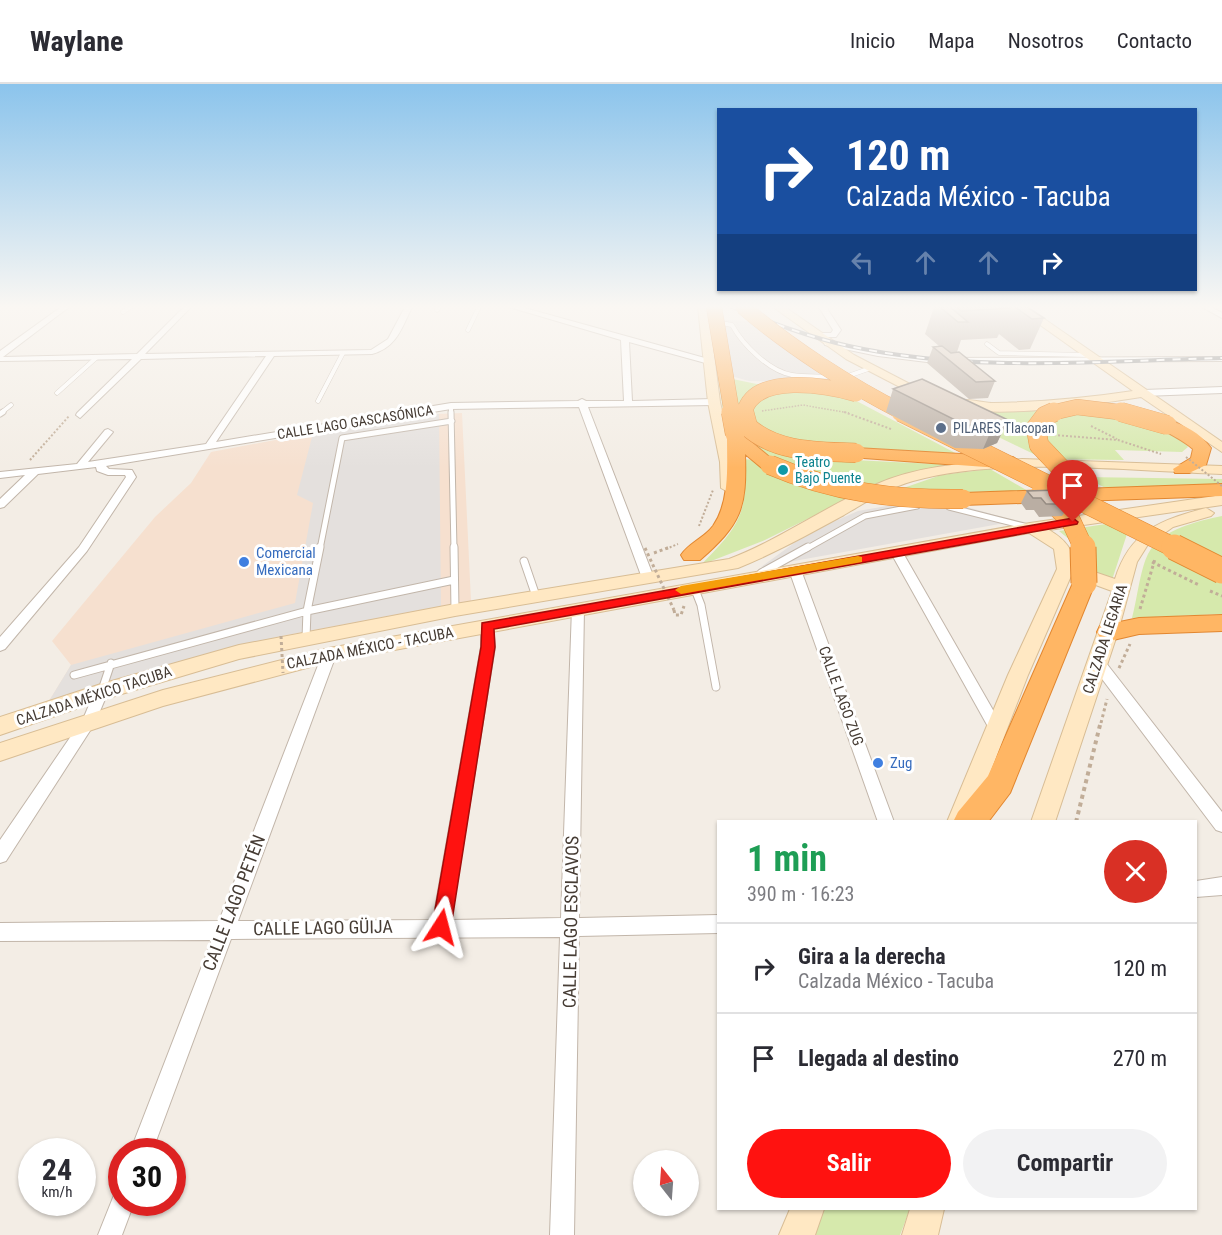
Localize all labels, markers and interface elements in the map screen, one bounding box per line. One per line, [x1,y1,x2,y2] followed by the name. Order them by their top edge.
[30,25,123,58] text: Waylane
[850,29,895,53] text: Inicio
[928,29,975,53] text: Mapa
[1008,29,1084,53] text: Nosotros
[1117,29,1192,53] text: Contacto
[846,131,951,180] text: 120 m
[747,132,825,210] icon: right
[846,181,1111,213] text: Calzada México - Tacuba
[846,246,879,279] icon: left
[909,246,942,279] icon: ahead
[972,246,1005,279] icon: ahead
[1035,246,1068,279] icon: right
[276,401,434,442] street label: CALLE LAGO GASCASÓNICA
[953,420,1055,436] place label: PILARES Tlacopan
[934,421,948,435] marker: PILARES Tlacopan
[795,454,862,486] place label: Teatro Bajo Puente
[1047,460,1098,522] pin
[776,463,790,477] marker: Teatro Bajo Puente
[1056,469,1089,502] icon: arrive
[256,544,316,579] place label: Comercial Mexicana
[237,555,251,569] marker: Comercial Mexicana
[1079,582,1131,696] street label: CALZADA LEGARIA
[285,623,455,673] street label: CALZADA MÉXICO - TACUBA
[815,644,867,748] street label: CALLE LAGO ZUG
[14,662,174,730] street label: CALZADA MÉXICO TACUBA
[890,754,912,772] place label: Zug
[871,756,885,770] marker: Zug
[198,832,269,974] street label: CALLE LAGO PETÉN
[558,836,583,1008] street label: CALLE LAGO ESCLAVOS
[747,838,827,880] text: 1 min
[1104,840,1167,903] button: close
[747,882,854,906] text: 390 m · 16:23
[409,895,473,959] position arrow
[253,916,394,939] street label: CALLE LAGO GÜIJA
[798,944,946,969] text: Gira a la derecha
[747,952,780,985] icon: right
[1113,956,1167,981] text: 120 m
[798,969,994,993] text: Calzada México - Tacuba
[747,1042,780,1075] icon: arrive
[798,1046,959,1071] text: Llegada al destino
[1113,1046,1167,1071] text: 270 m
[747,1129,951,1198] button: Salir
[963,1129,1167,1198] button: Compartir
[108,1138,186,1216] speed limit sign: 30
[633,1150,699,1216] north arrow
[633,1150,699,1216] map controls
[42,1152,72,1187] text: 24
[42,1183,72,1201] text: km/h

